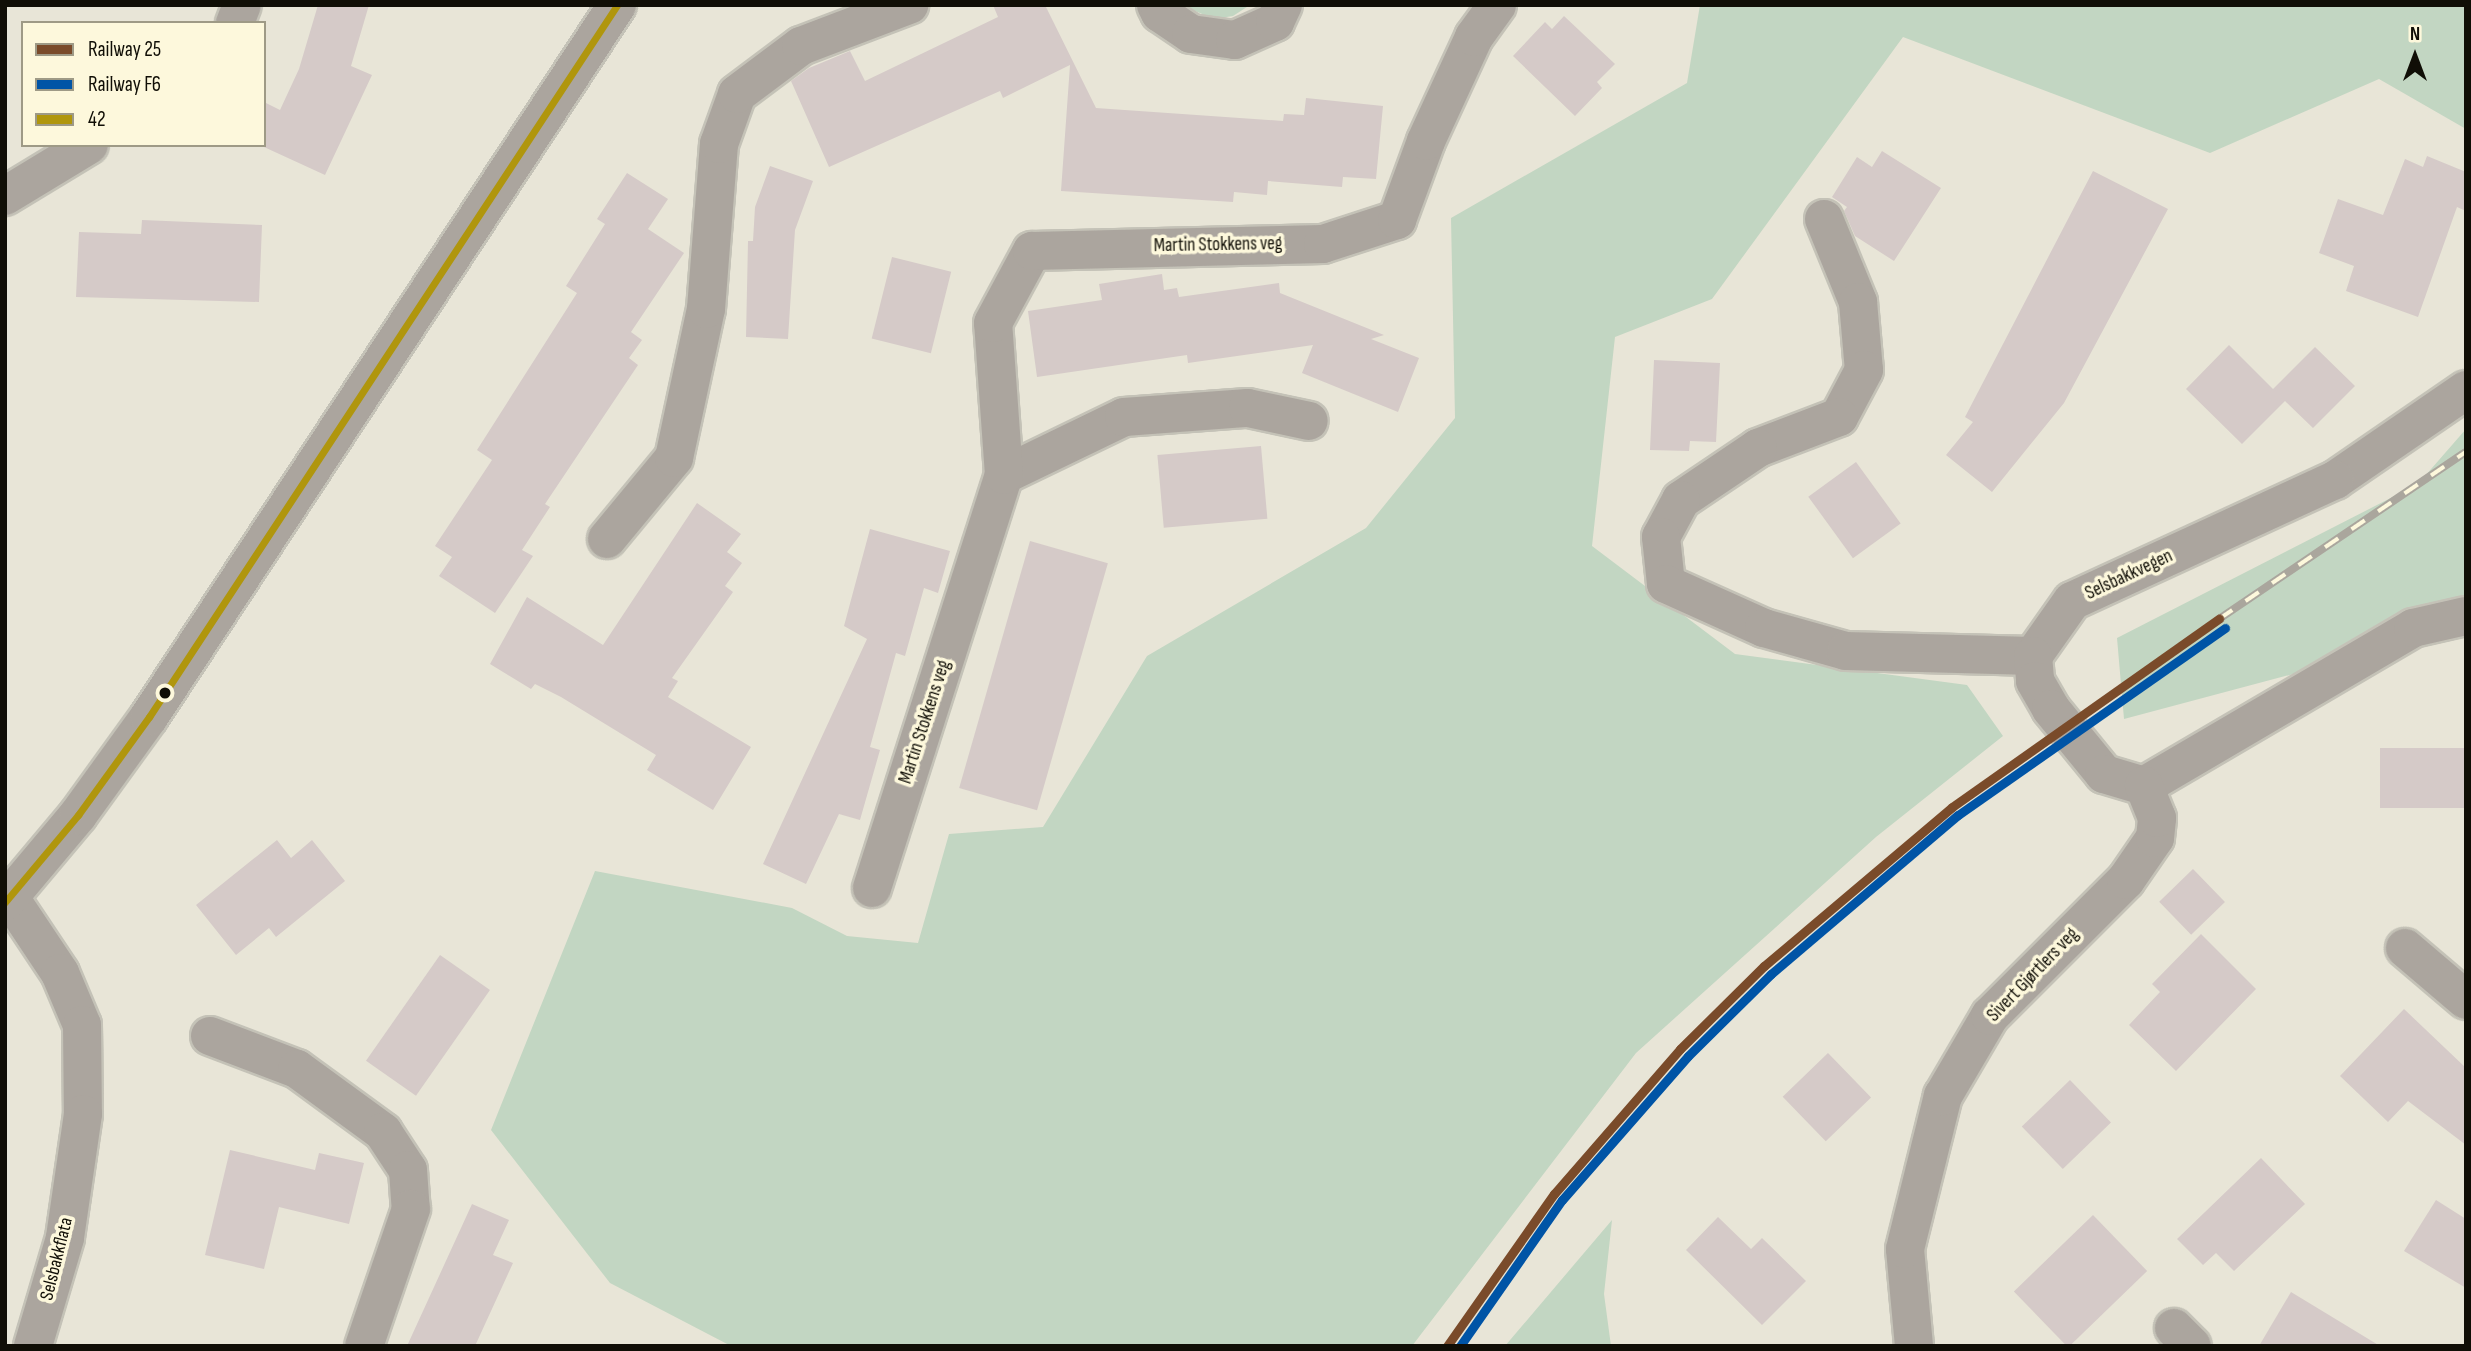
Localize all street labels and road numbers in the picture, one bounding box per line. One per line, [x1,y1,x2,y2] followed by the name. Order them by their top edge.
[1153,232,1283,258] street label: Martin Stokkens veg
[2082,545,2176,605] street label: Selsbakkvegen
[894,657,956,787] street label: Martin Stokkens veg
[1982,923,2084,1027] street label: Sivert Gjørtlers veg
[36,1215,78,1303] street label: Selsbakkflata

